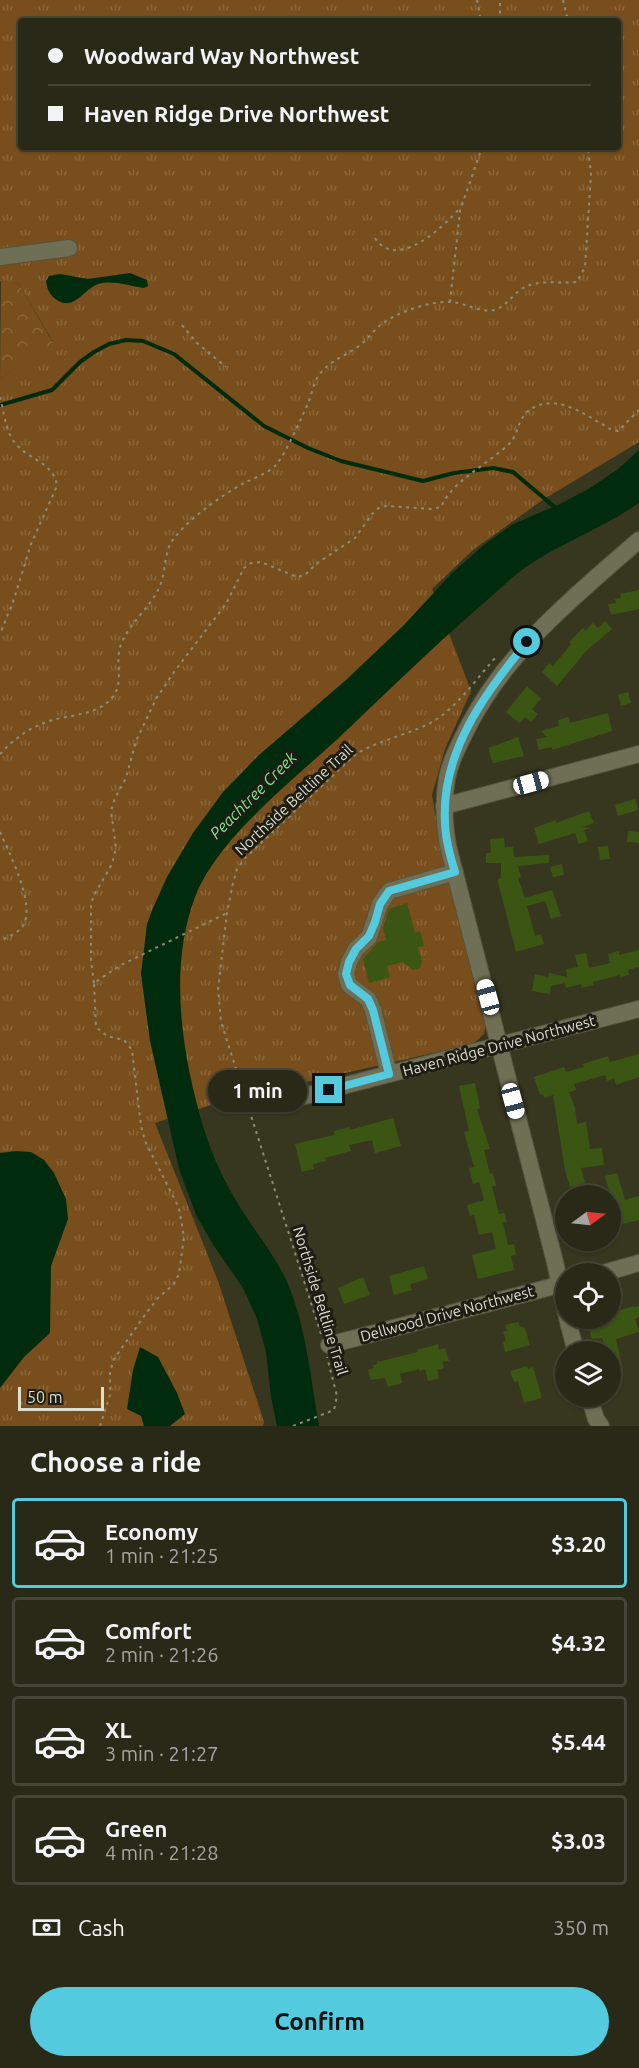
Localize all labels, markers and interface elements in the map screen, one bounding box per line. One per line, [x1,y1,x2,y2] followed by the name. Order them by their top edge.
[84,43,359,68] text: Woodward Way Northwest
[84,101,389,126] text: Haven Ridge Drive Northwest
[513,628,540,655] route start
[231,741,356,859] street label: Northside Beltline Trail
[206,747,301,842] water label: Peachtree Creek
[511,770,551,796] car
[475,977,501,1017] car
[401,1012,597,1079] street label: Haven Ridge Drive Northwest
[209,1069,308,1111] callout: 1 min
[315,1076,342,1103] route end
[232,1079,283,1102] text: 1 min
[500,1081,526,1121] car
[555,1185,621,1251] north arrow
[555,1185,621,1407] map controls
[290,1224,351,1377] street label: Northside Beltline Trail
[555,1263,621,1329] button: locate
[358,1282,536,1345] street label: Dellwood Drive Northwest
[555,1341,621,1407] button: layers
[18,1384,104,1412] scale bar
[27,1388,63,1406] text: 50 m
[30,1447,202,1477] text: Choose a ride
[33,1516,87,1570] icon: car
[105,1519,198,1544] text: Economy
[551,1531,606,1556] text: $3.20
[105,1544,219,1567] text: 1 min · 21:25
[33,1615,87,1669] icon: car
[105,1618,192,1643] text: Comfort
[551,1630,606,1655] text: $4.32
[105,1643,219,1666] text: 2 min · 21:26
[33,1714,87,1768] icon: car
[105,1717,132,1742] text: XL
[551,1729,606,1754] text: $5.44
[105,1742,219,1765] text: 3 min · 21:27
[33,1813,87,1867] icon: car
[105,1816,167,1841] text: Green
[551,1828,606,1853] text: $3.03
[105,1841,219,1864] text: 4 min · 21:28
[30,1911,63,1944] icon: cash
[78,1915,125,1940] text: Cash
[553,1916,609,1939] text: 350 m
[30,1987,609,2056] button: Confirm

